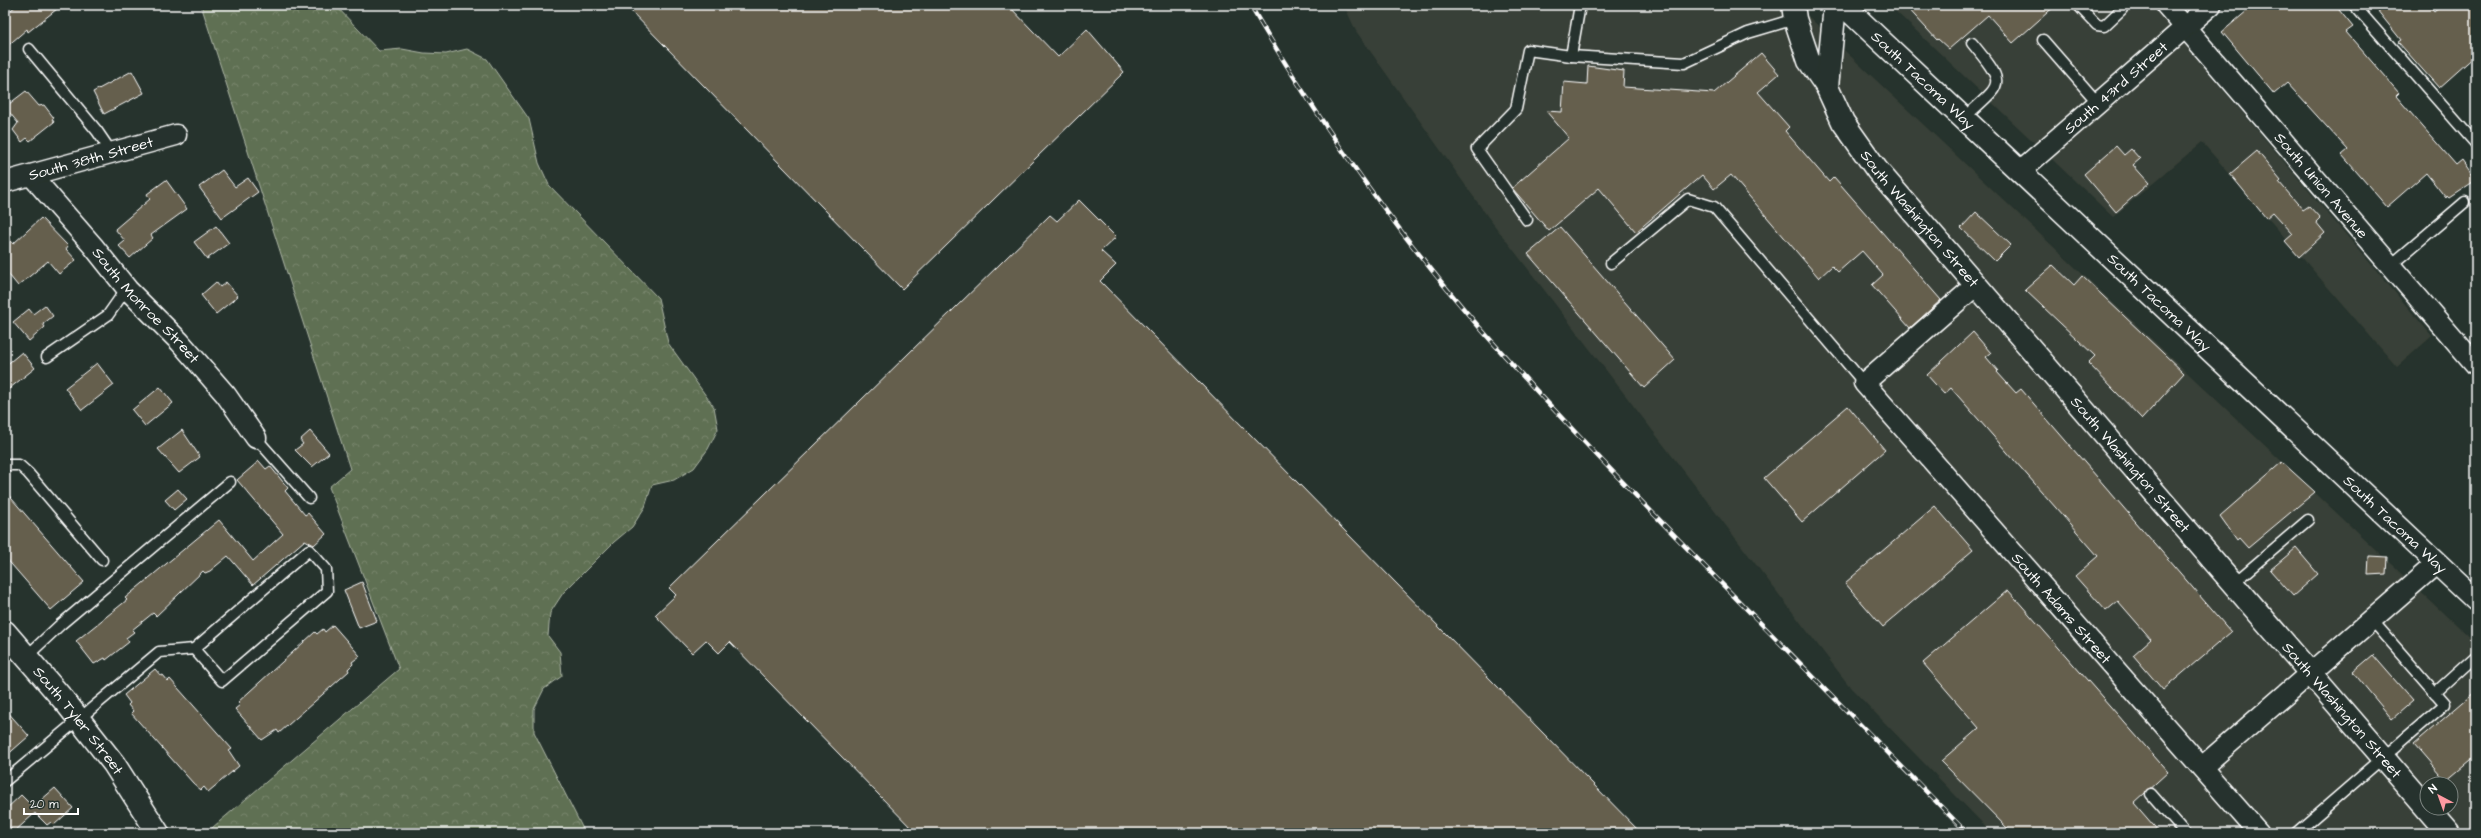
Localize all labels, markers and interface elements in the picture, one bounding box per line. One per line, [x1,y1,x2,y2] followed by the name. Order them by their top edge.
[1866,27,1979,135] street label: South Tacoma Way
[2060,37,2173,139] street label: South 43rd Street
[2269,128,2373,243] street label: South Union Avenue
[26,132,156,186] street label: South 38th Street
[1855,146,1983,292] street label: South Washington Street
[87,243,204,368] street label: South Monroe Street
[2102,249,2215,357] street label: South Tacoma Way
[2066,392,2195,538] street label: South Washington Street
[2338,470,2452,579] street label: South Tacoma Way
[2007,548,2116,669] street label: South Adams Street
[2277,638,2406,783] street label: South Washington Street
[28,662,128,779] street label: South Tyler Street
[2419,776,2459,816] north arrow
[2425,781,2440,797] text: N
[24,790,78,816] scale bar
[30,796,59,813] text: 20 m

